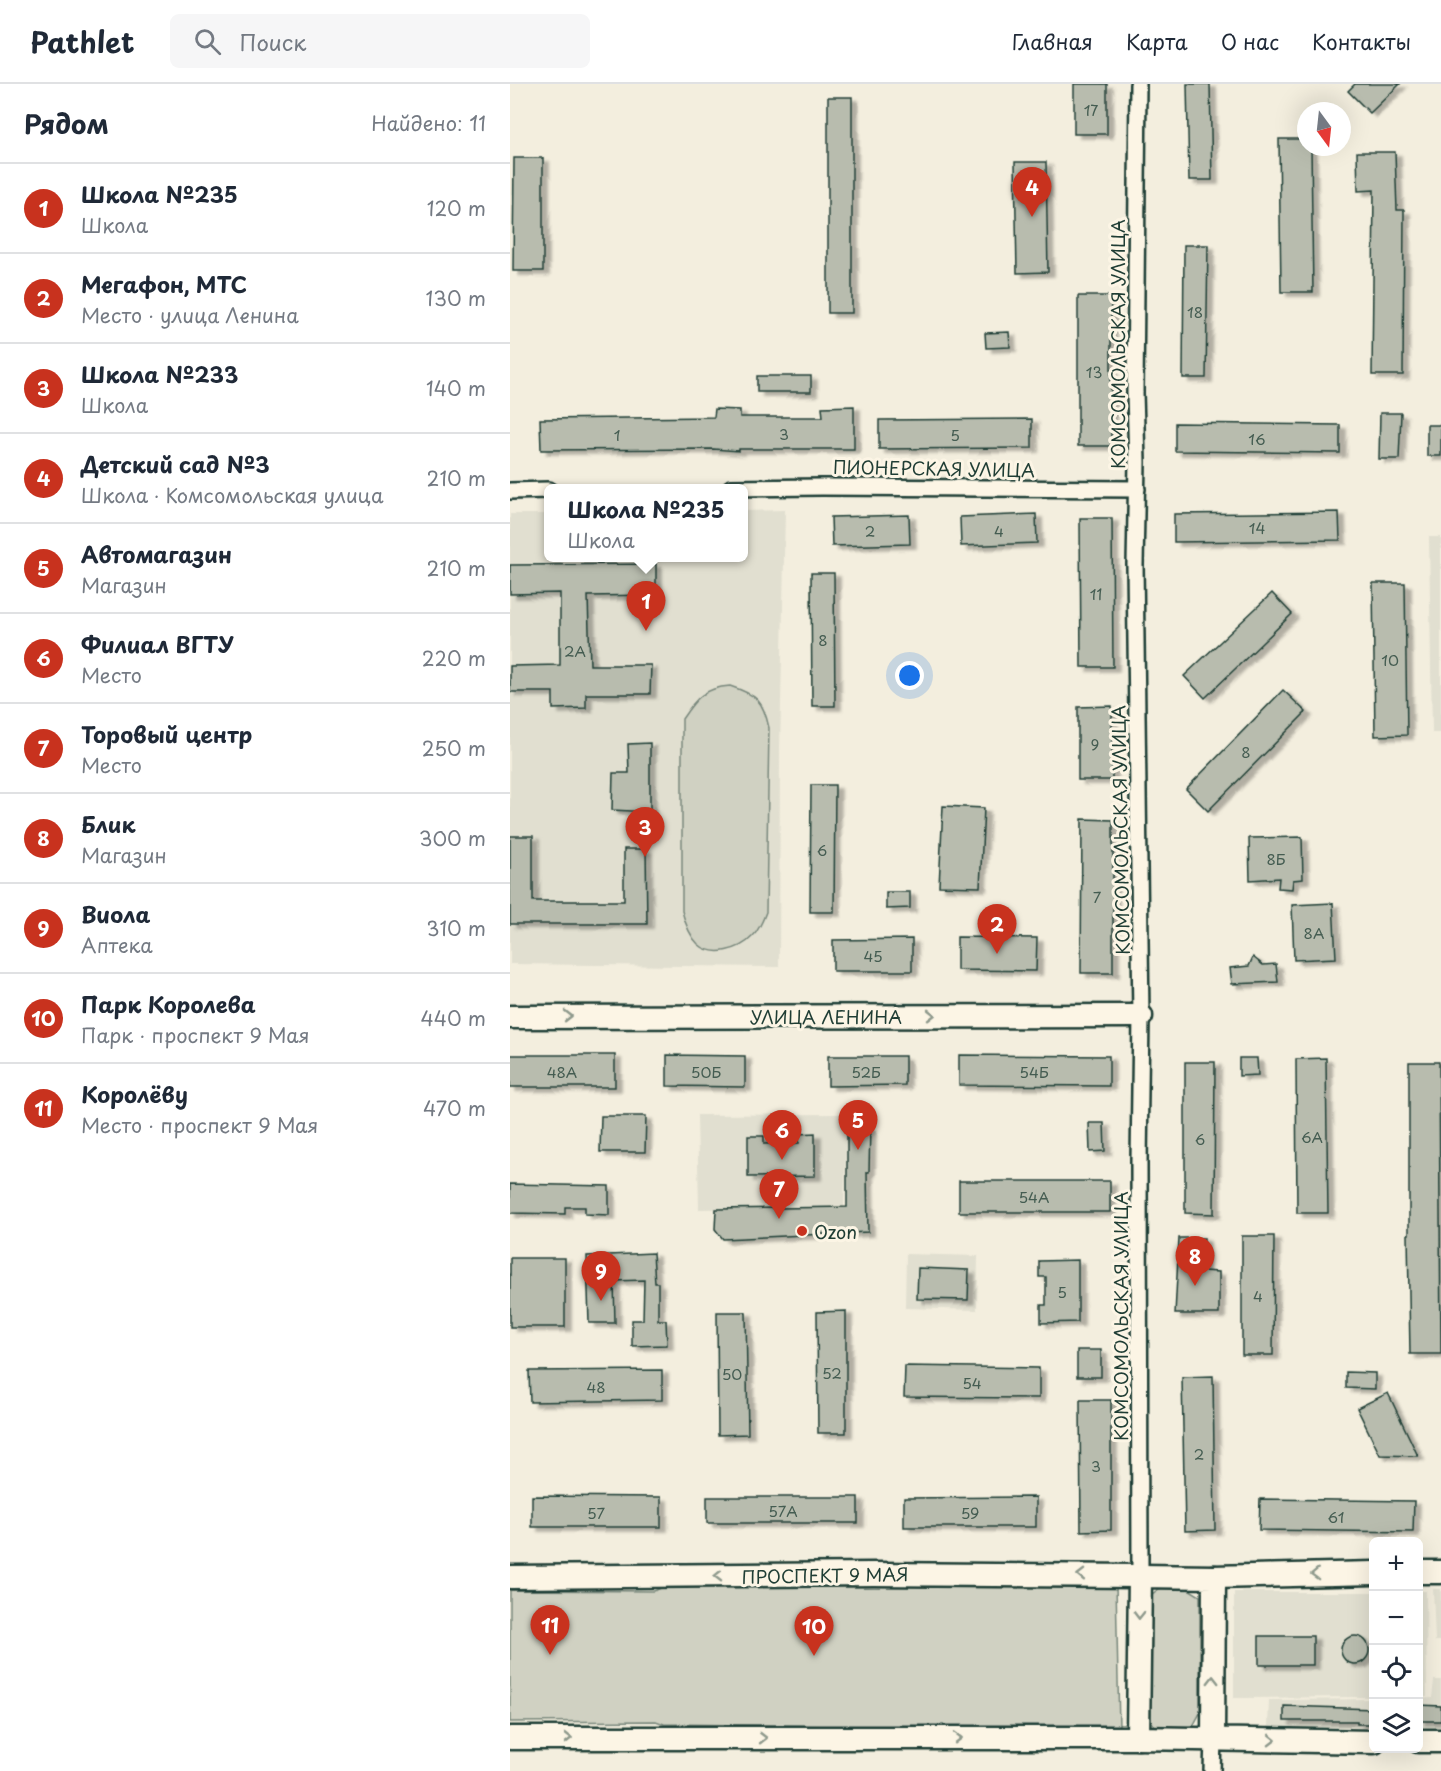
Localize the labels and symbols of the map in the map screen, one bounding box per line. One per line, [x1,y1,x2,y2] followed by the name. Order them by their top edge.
[1084,98,1098,121] house number: 17
[1297,102,1351,156] north arrow
[1012,168,1052,217] pin: 4
[1104,219,1131,469] street label: КОМСОМОЛЬСКАЯ УЛИЦА
[1187,300,1203,323] house number: 18
[1086,360,1102,383] house number: 13
[779,422,789,445] house number: 3
[614,423,620,446] house number: 1
[950,423,960,446] house number: 5
[1248,427,1266,450] house number: 16
[833,453,1035,483] street label: ПИОНЕРСКАЯ УЛИЦА
[1249,516,1265,539] house number: 14
[865,519,875,542] house number: 2
[994,519,1004,542] house number: 4
[626,582,666,631] pin: 1
[1090,582,1102,605] house number: 11
[818,628,828,651] house number: 8
[564,639,586,662] house number: 2А
[1381,648,1399,671] house number: 10
[895,661,924,690] your location
[1104,705,1136,955] street label: КОМСОМОЛЬСКАЯ УЛИЦА
[1091,732,1099,755] house number: 9
[1241,740,1251,763] house number: 8
[626,808,664,857] pin: 3
[817,838,827,861] house number: 6
[1266,847,1286,870] house number: 8Б
[1093,885,1102,908] house number: 7
[978,904,1016,954] pin: 2
[1304,921,1324,944] house number: 8А
[863,944,883,967] house number: 45
[750,1003,902,1030] street label: УЛИЦА ЛЕНИНА
[927,1009,936,1021] one-way arrow
[564,1010,573,1022] one-way arrow
[547,1060,577,1083] house number: 48А
[691,1060,721,1083] house number: 50Б
[851,1060,881,1083] house number: 52Б
[1019,1060,1049,1083] house number: 54Б
[838,1100,878,1150] pin: 5
[762,1110,802,1160] pin: 6
[1301,1125,1323,1148] house number: 6А
[1195,1127,1205,1150] house number: 6
[760,1170,798,1219] pin: 7
[1018,1185,1050,1208] house number: 54А
[1107,1191,1134,1441] street label: КОМСОМОЛЬСКАЯ УЛИЦА
[814,1218,857,1245] place label: Ozon
[795,1224,809,1238] marker: Ozon
[1176,1236,1214,1286] pin: 8
[582,1252,620,1301] pin: 9
[1057,1280,1067,1303] house number: 5
[1253,1284,1263,1307] house number: 4
[822,1361,842,1384] house number: 52
[722,1362,742,1385] house number: 50
[962,1371,982,1394] house number: 54
[586,1375,606,1398] house number: 48
[1194,1442,1204,1465] house number: 2
[1091,1454,1101,1477] house number: 3
[768,1499,798,1522] house number: 57А
[587,1501,605,1524] house number: 57
[961,1501,979,1524] house number: 59
[1328,1505,1344,1528] house number: 61
[741,1560,909,1590] street label: ПРОСПЕКТ 9 МАЯ
[1311,1568,1320,1581] one-way arrow
[1077,1569,1086,1581] one-way arrow
[714,1570,723,1583] one-way arrow
[530,1606,570,1655] pin: 11
[794,1606,834,1656] pin: 10
[1133,1611,1145,1620] one-way arrow
[1207,1676,1219,1685] one-way arrow
[564,1732,573,1744] one-way arrow
[759,1732,768,1744] one-way arrow
[954,1732,963,1744] one-way arrow
[1267,1734,1276,1747] one-way arrow

